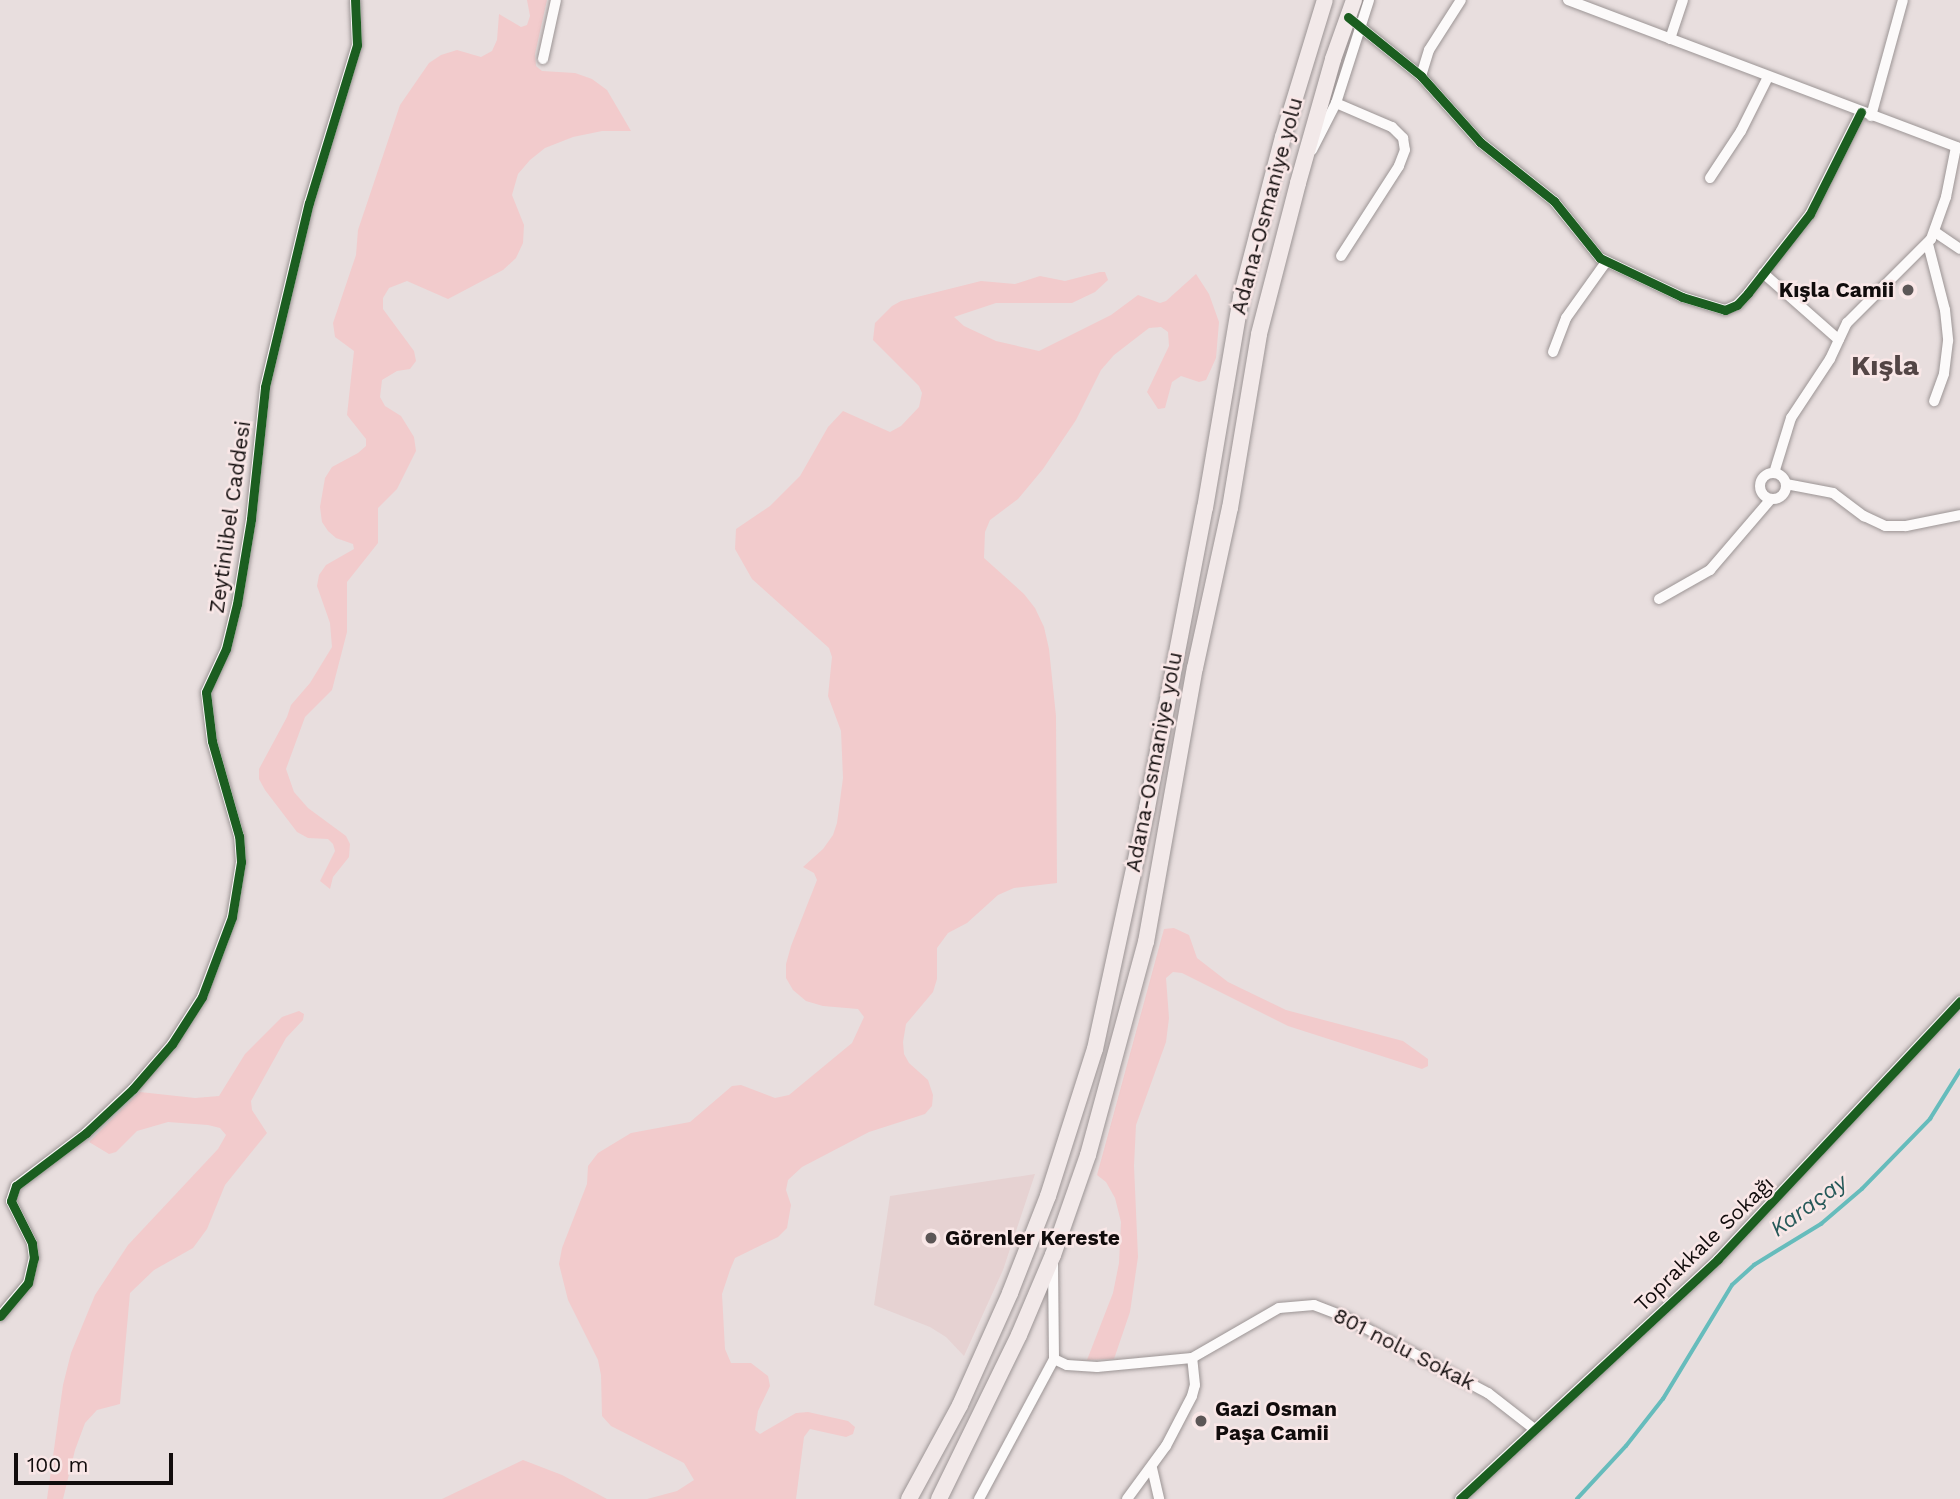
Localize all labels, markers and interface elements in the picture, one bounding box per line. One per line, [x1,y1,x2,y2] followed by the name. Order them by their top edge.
[1226,94,1308,318] street label: Adana-Osmaniye yolu
[1778,277,1894,303] place label: Kışla Camii
[1900,282,1916,298] marker: Kışla Camii
[1851,349,1919,383] district label: Kışla
[204,419,256,615] street label: Zeytinlibel Caddesi
[1120,650,1188,874] street label: Adana-Osmaniye yolu
[1765,1169,1853,1243] water label: Karaçay
[1629,1171,1779,1317] street label: Toprakkale Sokağı
[945,1225,1120,1251] place label: Görenler Kereste
[923,1230,939,1246] marker: Görenler Kereste
[1329,1303,1479,1395] street label: 801 nolu Sokak
[1215,1396,1337,1446] place label: Gazi Osman Paşa Camii
[1193,1413,1209,1429] marker: Gazi Osman Paşa Camii
[18,1440,177,1484] scale bar
[27,1452,89,1477] text: 100 m

